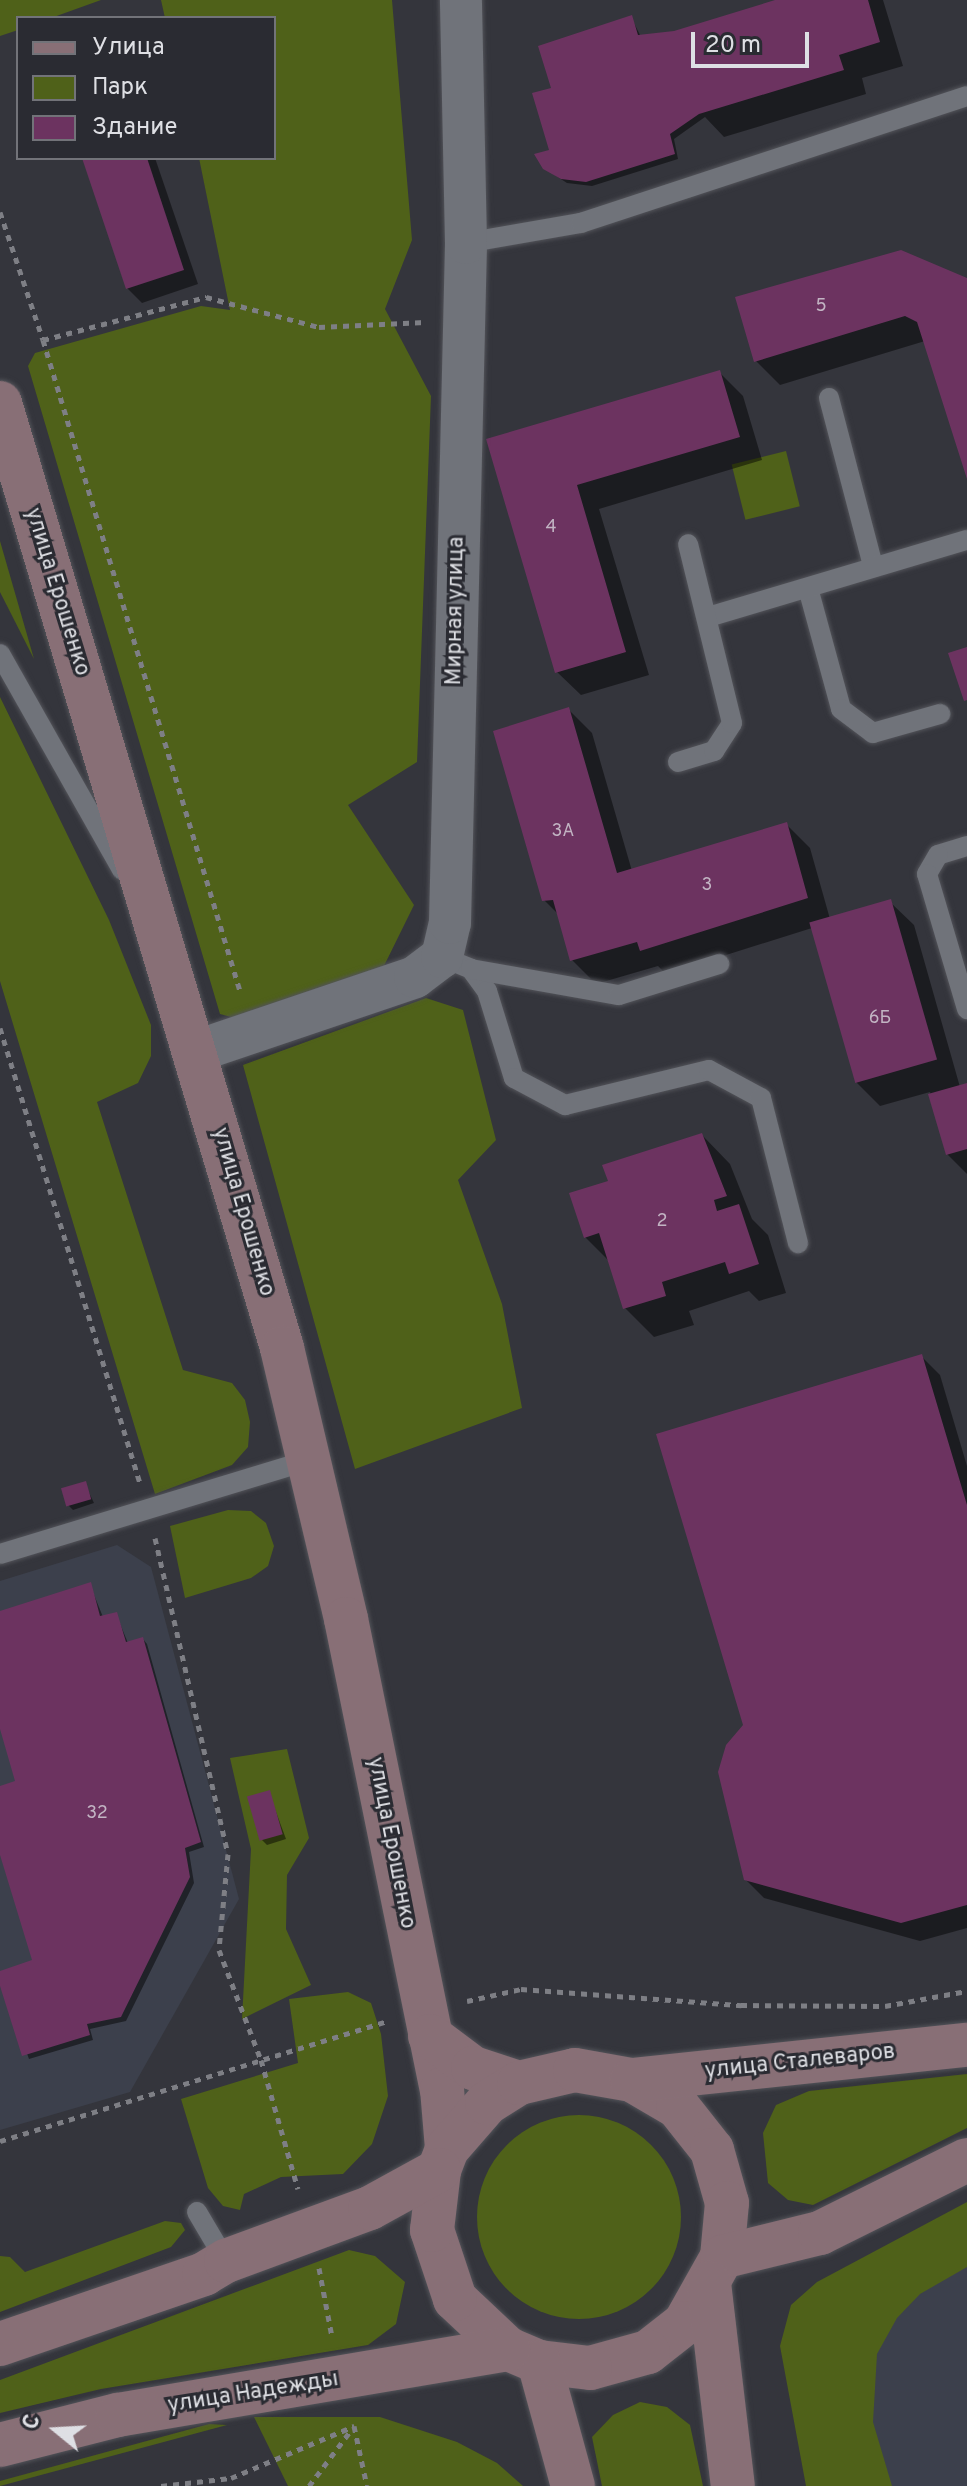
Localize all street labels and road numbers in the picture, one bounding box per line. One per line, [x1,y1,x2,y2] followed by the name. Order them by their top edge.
[19,505,95,679] street label: улица Ерошенко
[442,536,470,686] street label: Мирная улица
[206,1125,280,1299] street label: улица Ерошенко
[361,1755,421,1931] street label: улица Ерошенко
[703,2039,897,2085] street label: улица Сталеваров
[166,2366,340,2420] street label: улица Надежды

